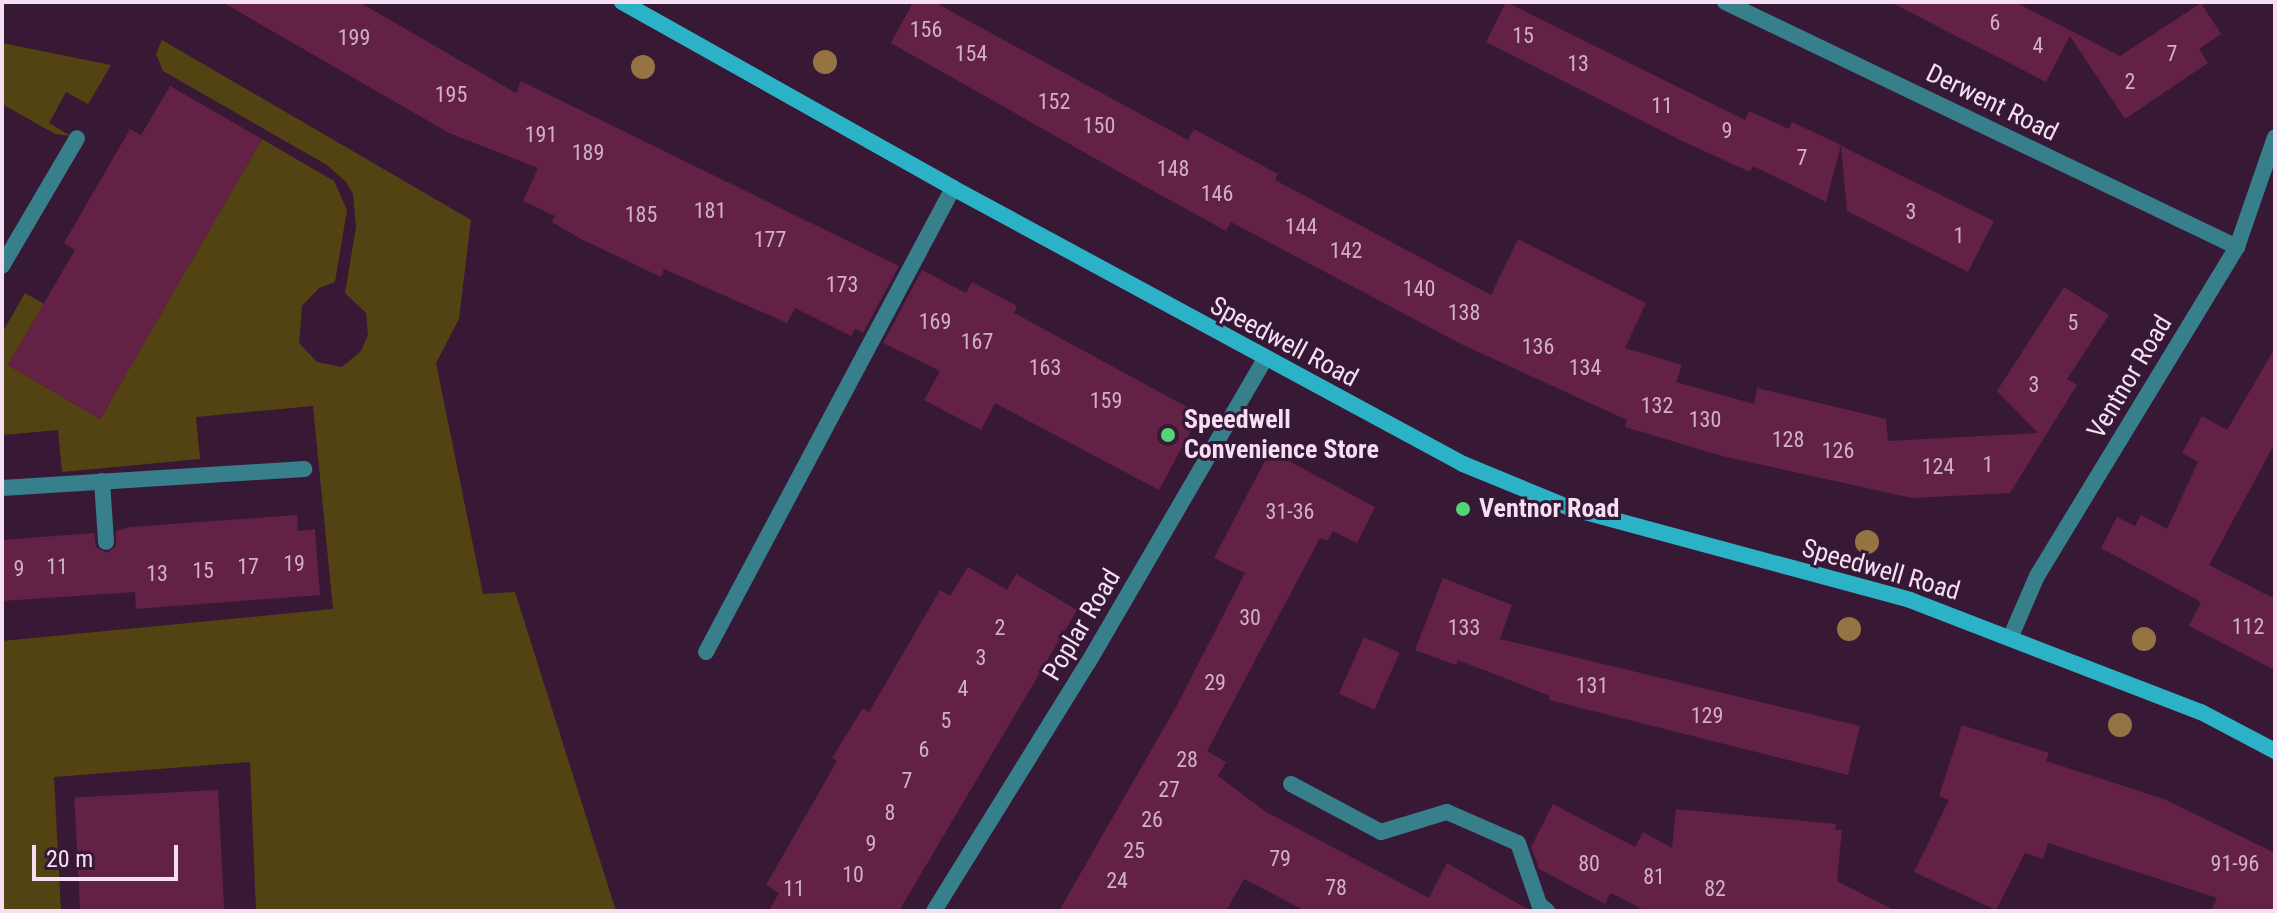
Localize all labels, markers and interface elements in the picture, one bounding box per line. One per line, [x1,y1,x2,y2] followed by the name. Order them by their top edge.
[1990,10,2000,36] house number: 6
[910,17,942,43] house number: 156
[1512,23,1534,49] house number: 15
[338,25,370,51] house number: 199
[2033,33,2043,59] house number: 4
[955,41,987,67] house number: 154
[2167,41,2177,67] house number: 7
[1567,51,1589,77] house number: 13
[1921,58,2063,148] street label: Derwent Road
[2125,69,2135,95] house number: 2
[435,82,467,108] house number: 195
[1038,89,1070,115] house number: 152
[1651,93,1673,119] house number: 11
[1083,113,1115,139] house number: 150
[1722,118,1732,144] house number: 9
[525,122,557,148] house number: 191
[572,140,604,166] house number: 189
[1797,145,1807,171] house number: 7
[1157,156,1189,182] house number: 148
[1201,181,1233,207] house number: 146
[694,198,726,224] house number: 181
[1906,199,1916,225] house number: 3
[625,202,657,228] house number: 185
[1285,214,1317,240] house number: 144
[1954,223,1964,249] house number: 1
[754,227,786,253] house number: 177
[1330,238,1362,264] house number: 142
[826,272,858,298] house number: 173
[1403,276,1435,302] house number: 140
[1205,290,1363,394] street label: Speedwell Road
[1448,300,1480,326] house number: 138
[919,309,951,335] house number: 169
[2068,310,2078,336] house number: 5
[2081,310,2179,444] street label: Ventnor Road
[961,329,993,355] house number: 167
[1522,334,1554,360] house number: 136
[1029,355,1061,381] house number: 163
[1569,355,1601,381] house number: 134
[2029,372,2039,398] house number: 3
[1090,388,1122,414] house number: 159
[1641,393,1673,419] house number: 132
[1184,404,1379,466] place label: Speedwell Convenience Store
[1689,407,1721,433] house number: 130
[1159,426,1177,444] marker: Speedwell Convenience Store
[1772,427,1804,453] house number: 128
[1822,438,1854,464] house number: 126
[1983,452,1993,478] house number: 1
[1922,454,1954,480] house number: 124
[1479,493,1619,525] place label: Ventnor Road
[1266,499,1314,525] house number: 31-36
[1454,500,1472,518] marker: Ventnor Road
[1798,533,1964,607] street label: Speedwell Road
[283,551,305,577] house number: 19
[46,554,68,580] house number: 11
[237,554,259,580] house number: 17
[14,556,24,582] house number: 9
[192,558,214,584] house number: 15
[146,561,168,587] house number: 13
[1037,564,1127,686] street label: Poplar Road
[1239,605,1261,631] house number: 30
[2232,614,2264,640] house number: 112
[995,615,1005,641] house number: 2
[1448,615,1480,641] house number: 133
[976,645,986,671] house number: 3
[1204,670,1226,696] house number: 29
[1576,673,1608,699] house number: 131
[958,676,968,702] house number: 4
[1691,703,1723,729] house number: 129
[941,708,951,734] house number: 5
[919,737,929,763] house number: 6
[1176,747,1198,773] house number: 28
[902,768,912,794] house number: 7
[1158,777,1180,803] house number: 27
[885,800,895,826] house number: 8
[1141,807,1163,833] house number: 26
[36,829,182,879] scale bar
[866,831,876,857] house number: 9
[1123,838,1145,864] house number: 25
[46,845,93,873] text: 20 m
[1269,846,1291,872] house number: 79
[1578,851,1600,877] house number: 80
[2211,851,2259,877] house number: 91-96
[842,862,864,888] house number: 10
[1643,864,1665,890] house number: 81
[1106,868,1128,894] house number: 24
[1325,875,1347,901] house number: 78
[783,876,805,902] house number: 11
[1704,876,1726,902] house number: 82

